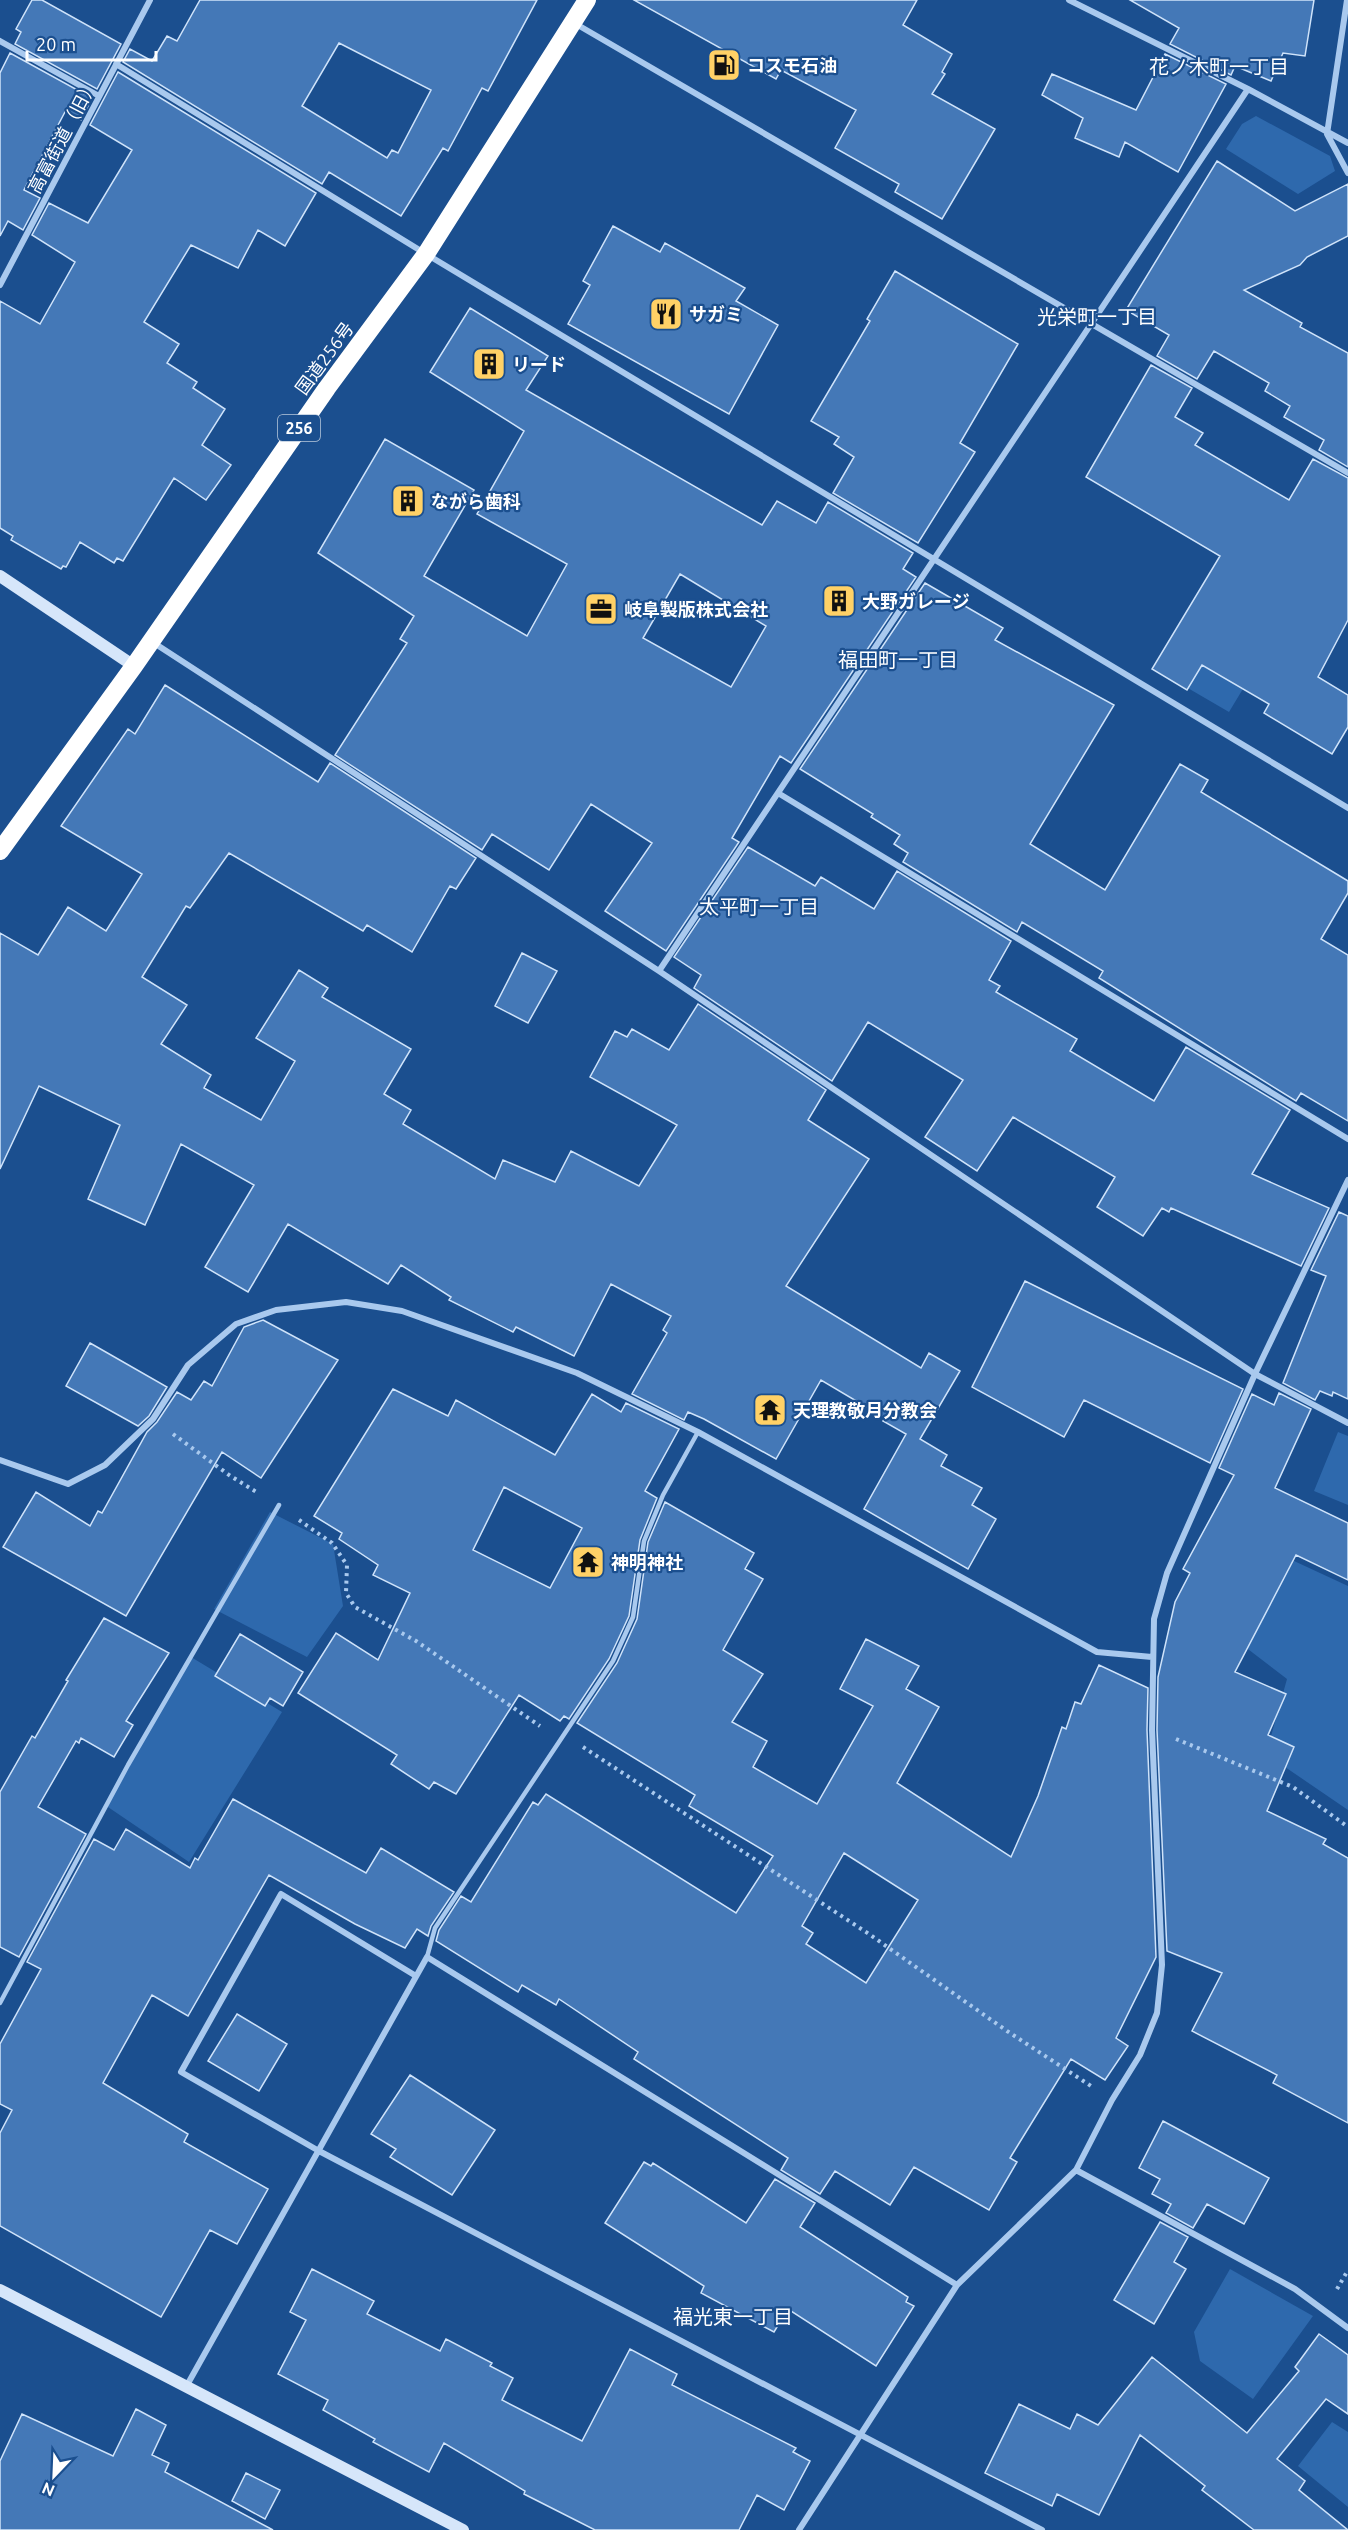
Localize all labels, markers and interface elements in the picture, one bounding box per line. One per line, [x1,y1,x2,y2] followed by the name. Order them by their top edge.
[27,24,156,62] scale bar
[36,34,76,54] text: 20 m
[706,47,742,83] fuel station icon: コスモ石油
[747,55,837,75] place label: コスモ石油
[1149,55,1289,78] district label: 花ノ木町一丁目
[24,76,100,196] street label: 高富街道（旧）
[648,296,684,332] restaurant icon: サガミ
[689,304,743,324] place label: サガミ
[1037,305,1157,328] district label: 光栄町一丁目
[291,318,357,398] street label: 国道256号
[471,346,507,382] building icon: リード
[512,354,566,374] place label: リード
[278,415,320,441] road number: 256
[390,483,426,519] building icon: ながら歯科
[431,491,521,511] place label: ながら歯科
[821,583,857,619] building icon: 大野ガレージ
[583,591,619,627] office icon: 岐阜製版株式会社
[862,591,970,611] place label: 大野ガレージ
[624,599,768,619] place label: 岐阜製版株式会社
[838,648,958,671] district label: 福田町一丁目
[699,895,819,918] district label: 太平町一丁目
[752,1392,788,1428] temple icon: 天理教敬月分教会
[793,1400,937,1420] place label: 天理教敬月分教会
[570,1544,606,1580] temple icon: 神明神社
[611,1552,683,1572] place label: 神明神社
[673,2305,793,2328] district label: 福光東一丁目
[24,2446,84,2506] north arrow
[39,2479,57,2500] text: N

